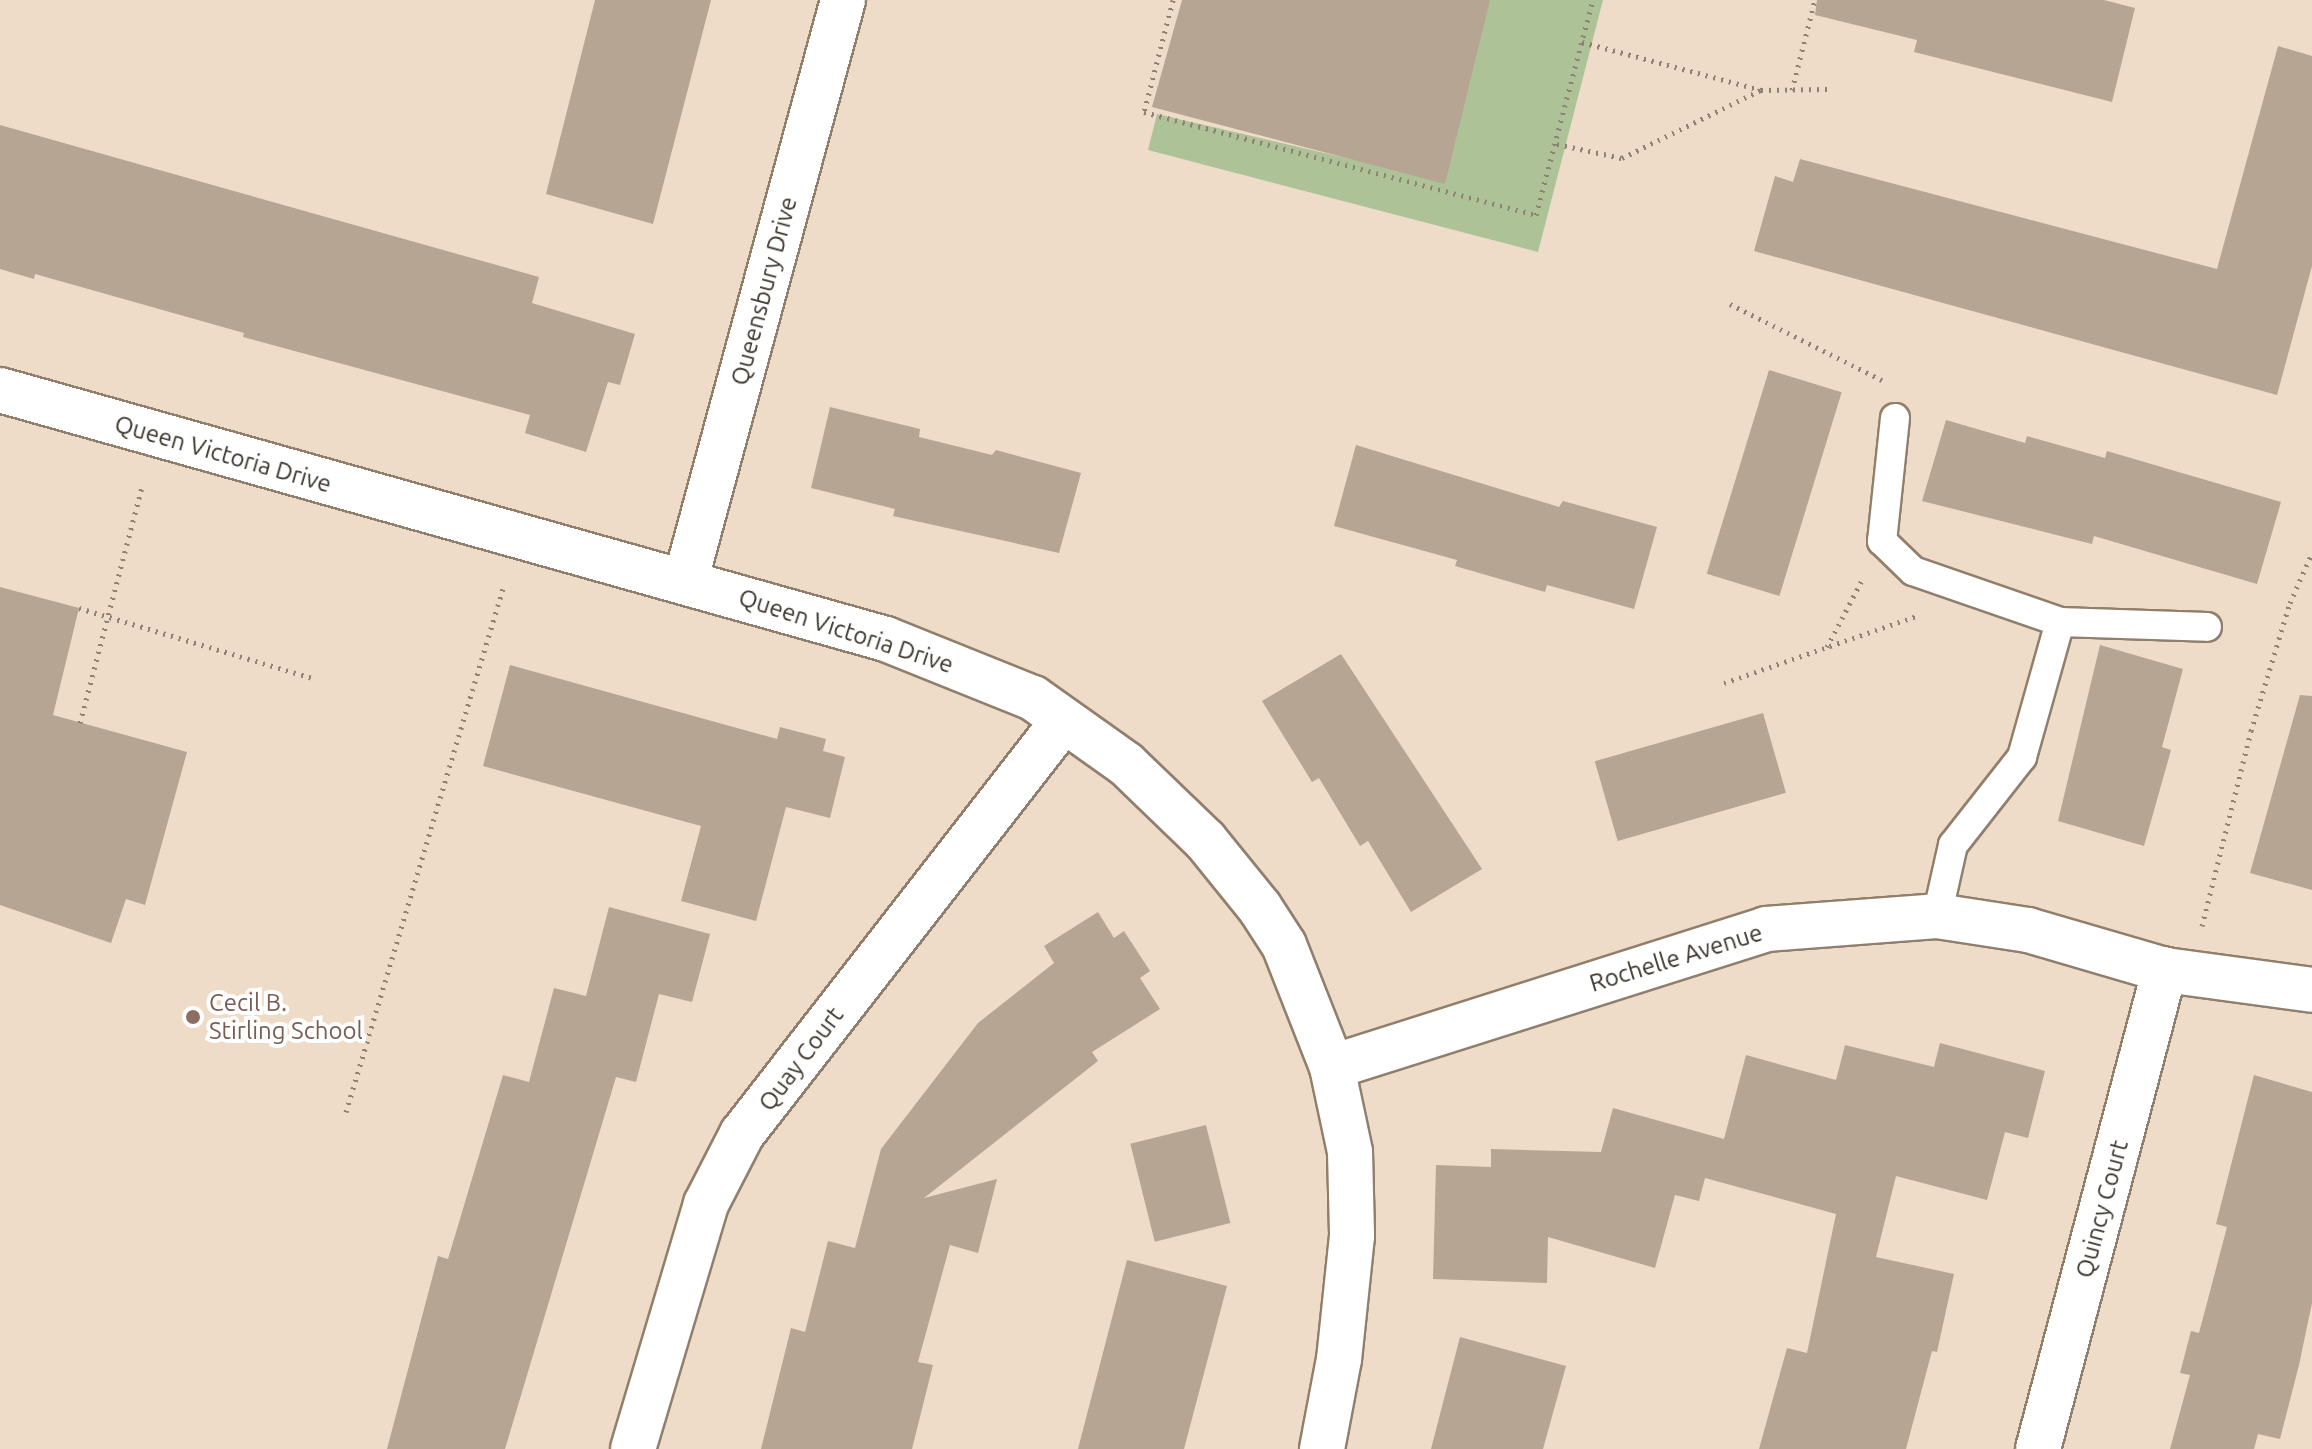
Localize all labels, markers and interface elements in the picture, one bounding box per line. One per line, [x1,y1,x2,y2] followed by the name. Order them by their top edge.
[725,194,803,388] street label: Queensbury Drive
[111,409,335,499] street label: Queen Victoria Drive
[735,583,957,679] street label: Queen Victoria Drive
[1586,918,1766,998] street label: Rochelle Avenue
[209,989,363,1045] place label: Cecil B. Stirling School
[753,1001,849,1117] street label: Quay Court
[184,1008,202,1026] marker: Cecil B. Stirling School
[2070,1137,2134,1281] street label: Quincy Court

